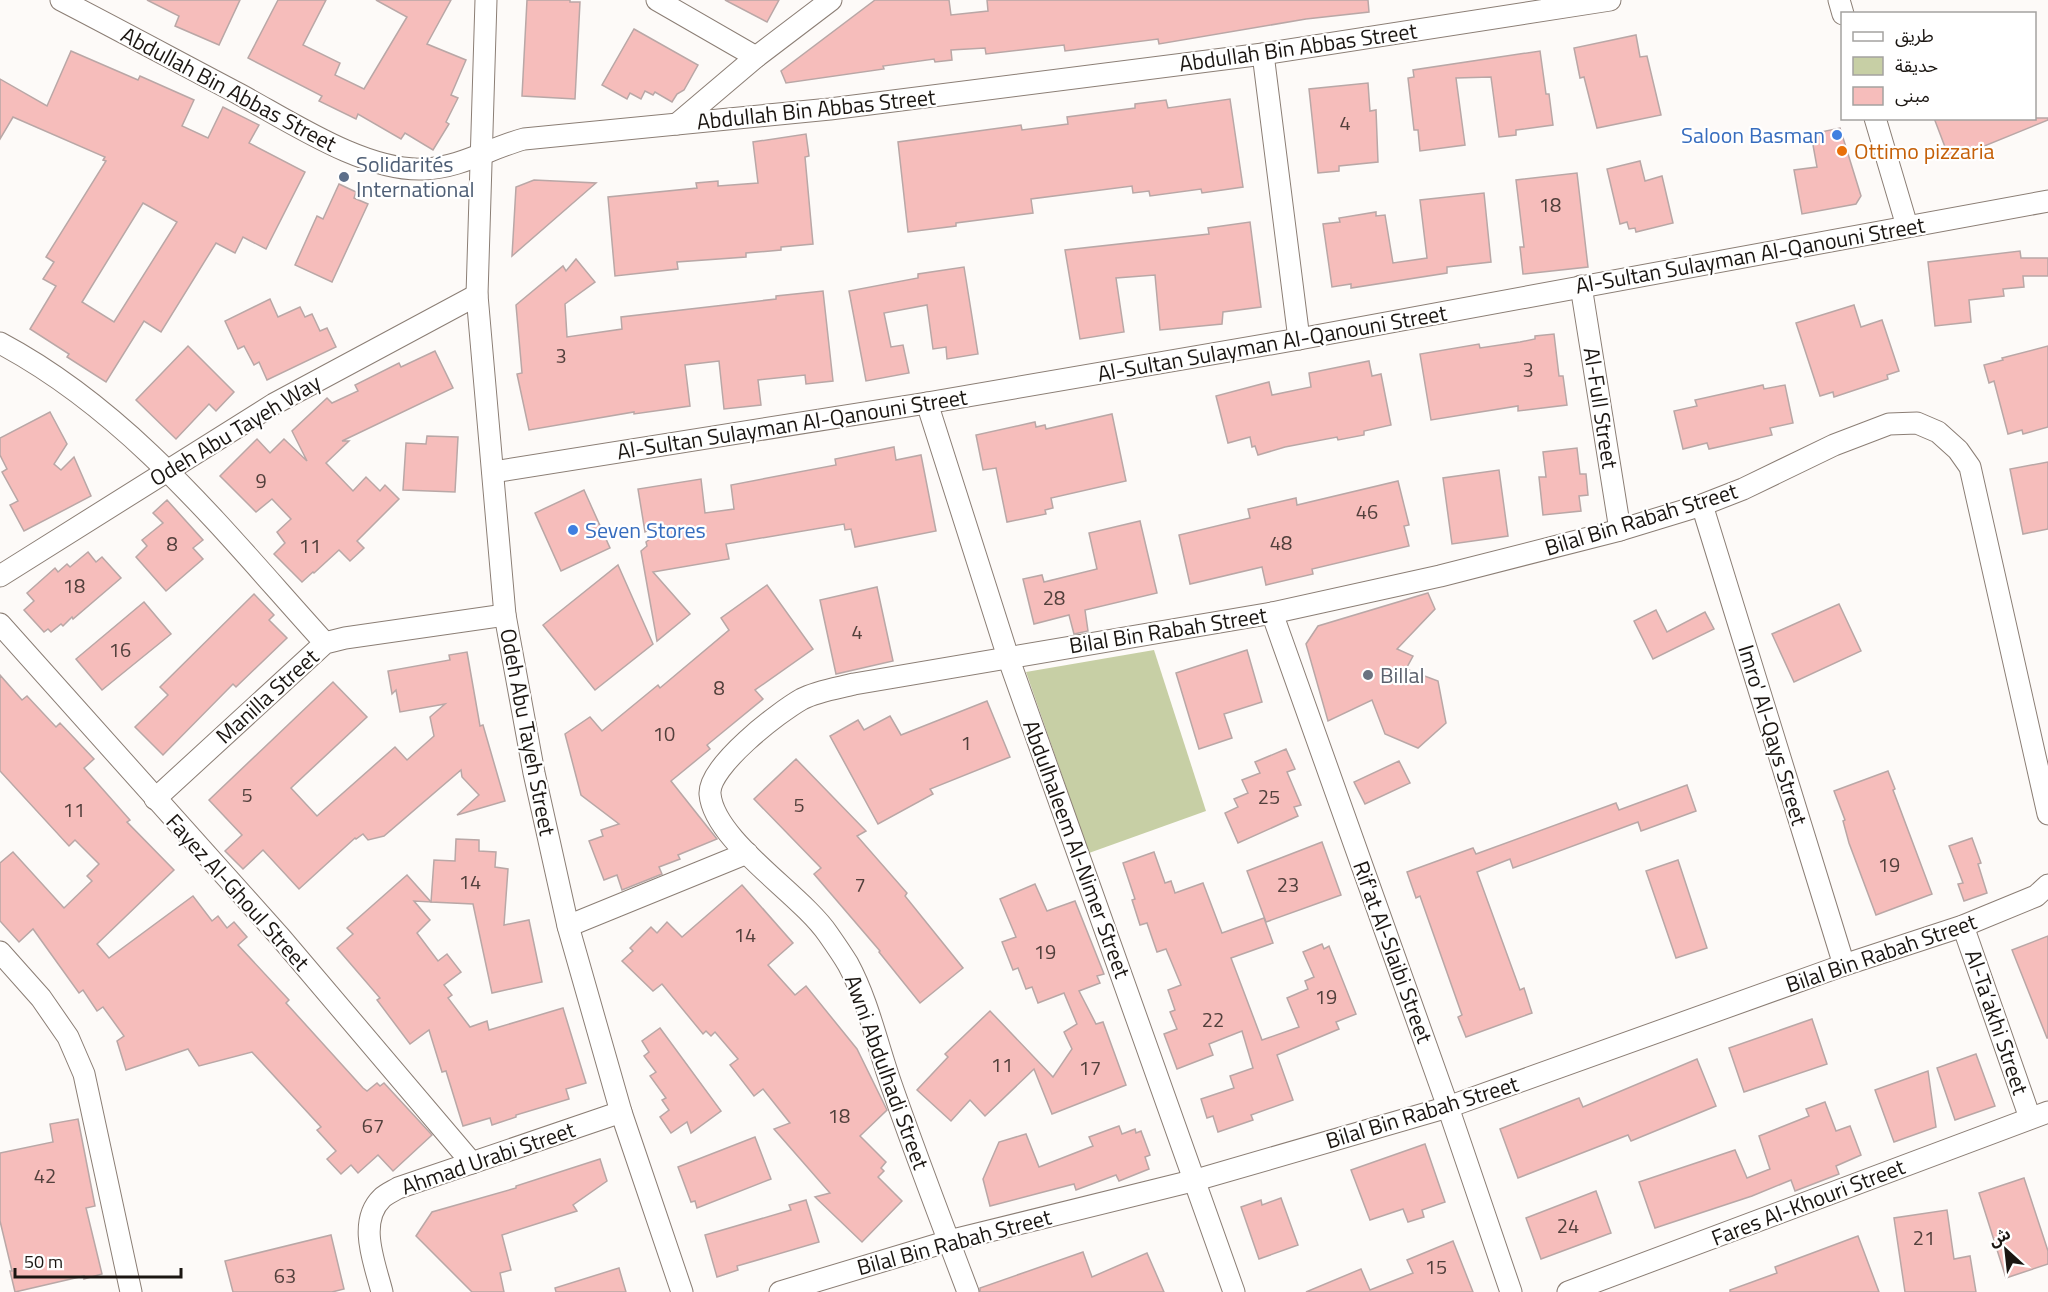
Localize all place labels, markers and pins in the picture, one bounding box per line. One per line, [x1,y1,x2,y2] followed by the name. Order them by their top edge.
[1681,118,1825,152] place label: Saloon Basman
[1830,128,1844,142] marker: Saloon Basman
[1854,134,1995,168] place label: Ottimo pizzaria
[1835,144,1849,158] marker: Ottimo pizzaria
[356,147,475,206] place label: Solidarités International
[337,170,351,184] marker: Solidarités International
[585,513,706,547] place label: Seven Stores
[566,523,580,537] marker: Seven Stores
[1380,658,1425,692] place label: Billal
[1361,668,1375,682] marker: Billal

